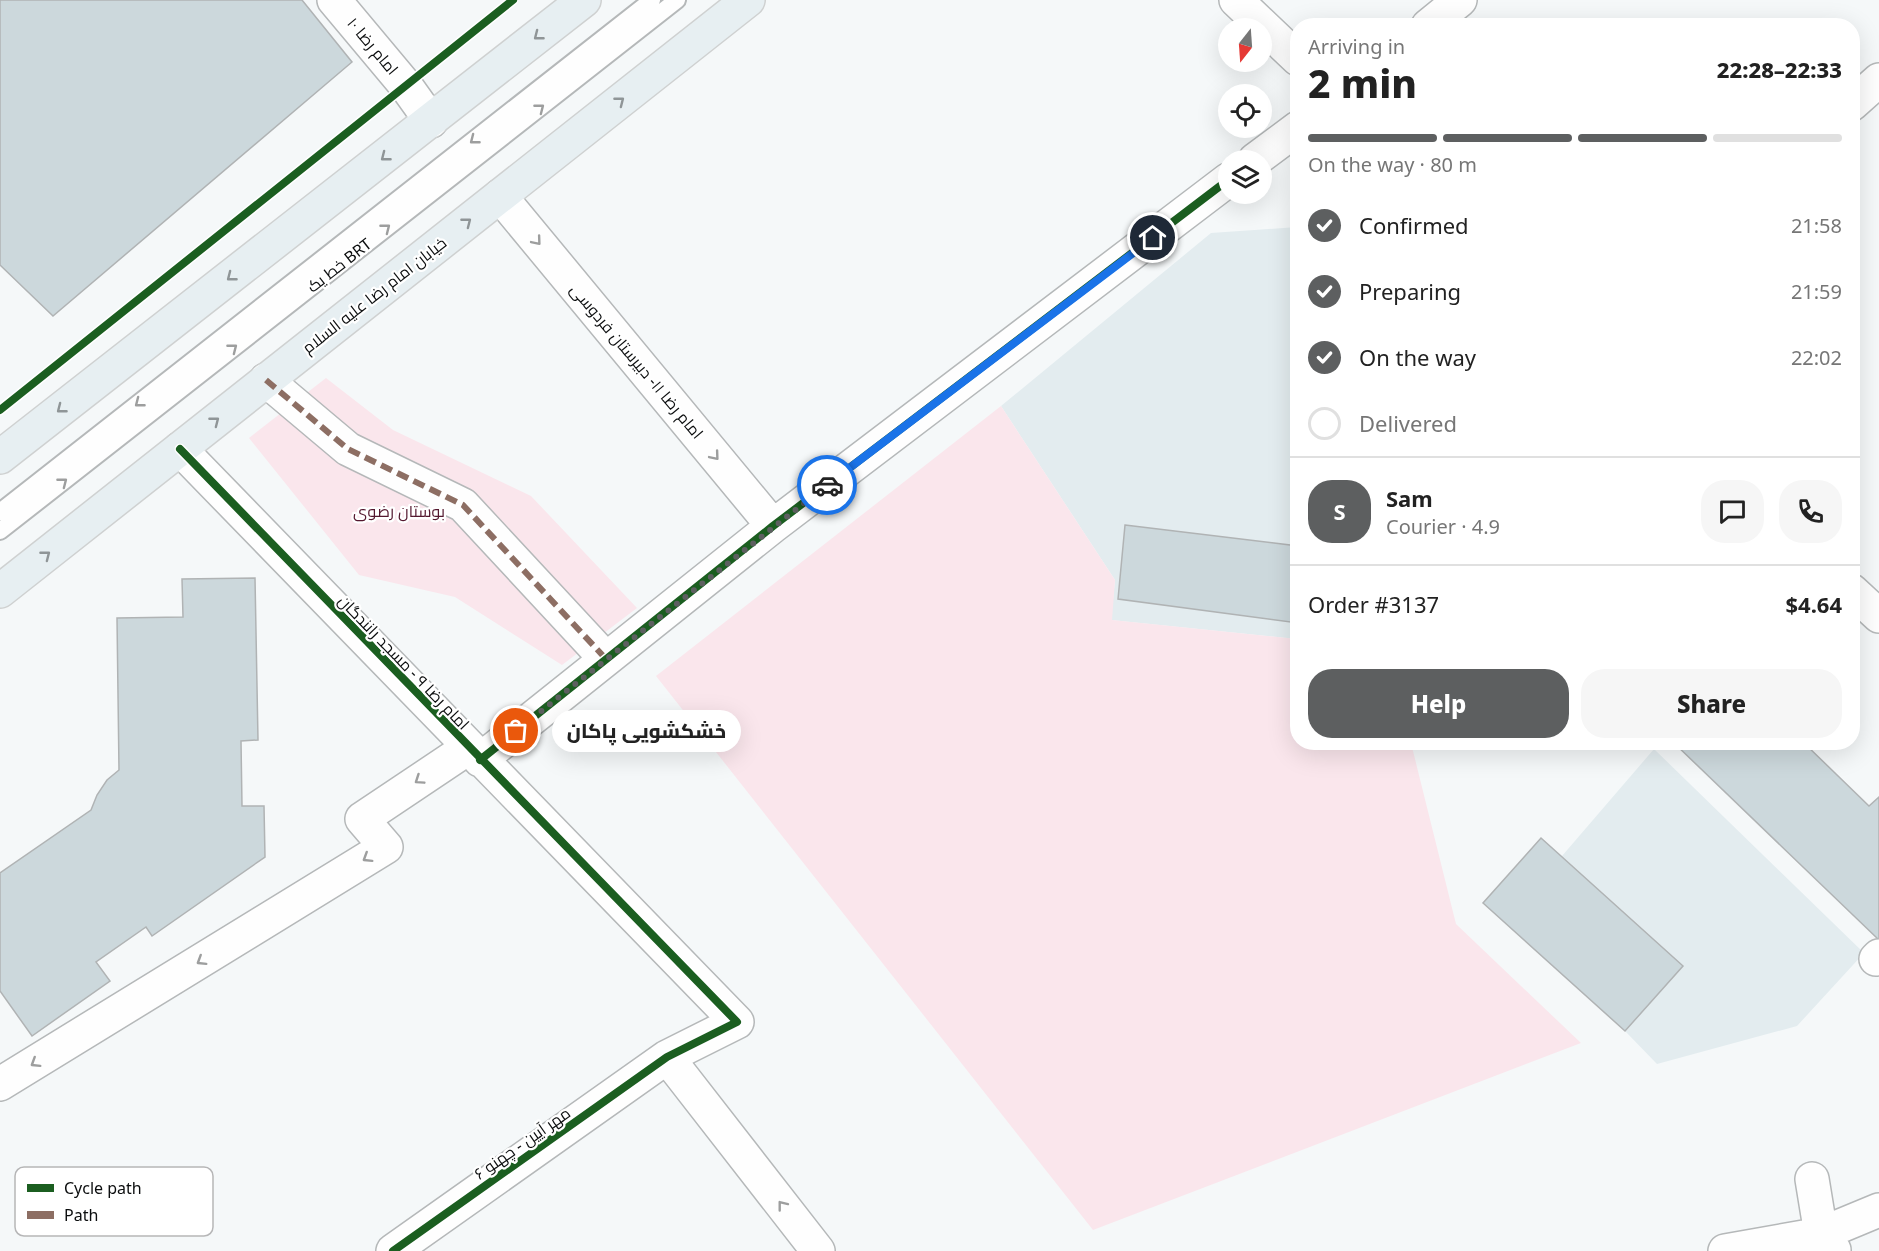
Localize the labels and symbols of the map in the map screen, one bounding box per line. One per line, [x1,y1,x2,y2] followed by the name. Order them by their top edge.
[342,13,403,80] street label: امام رضا ۱۰
[1218,18,1272,72] north arrow
[534,29,545,40] one-way arrow
[614,98,625,109] one-way arrow
[533,104,544,115] one-way arrow
[469,132,480,143] one-way arrow
[381,150,392,161] one-way arrow
[1127,212,1178,263] pin
[461,218,472,229] one-way arrow
[379,225,390,236] one-way arrow
[297,232,451,359] street label: خیابان امام رضا علیه السلام
[302,233,376,297] street label: خط یک BRT
[530,234,541,245] one-way arrow
[227,269,238,280] one-way arrow
[565,279,708,444] street label: امام رضا ۱۱- دبیرستان فردوسی
[226,345,237,356] one-way arrow
[134,396,145,407] one-way arrow
[56,402,67,413] one-way arrow
[209,417,220,428] one-way arrow
[708,449,719,460] one-way arrow
[797,455,857,515] courier
[56,478,67,489] one-way arrow
[353,500,445,522] park label: بوستان رضوی
[39,551,50,562] one-way arrow
[333,590,474,735] street label: امام رضا ۹ - مسجد رانندگان
[490,705,541,756] pin
[552,710,741,752] callout: خشکشویی پاکان
[415,773,426,784] one-way arrow
[363,851,373,863] one-way arrow
[197,953,207,965] one-way arrow
[31,1055,41,1067] one-way arrow
[469,1102,575,1185] street label: مهر آیین - چهنو ۶
[15,1167,213,1236] legend
[64,1177,142,1199] text: Cycle path
[778,1201,789,1212] one-way arrow
[64,1204,98,1226] text: Path

